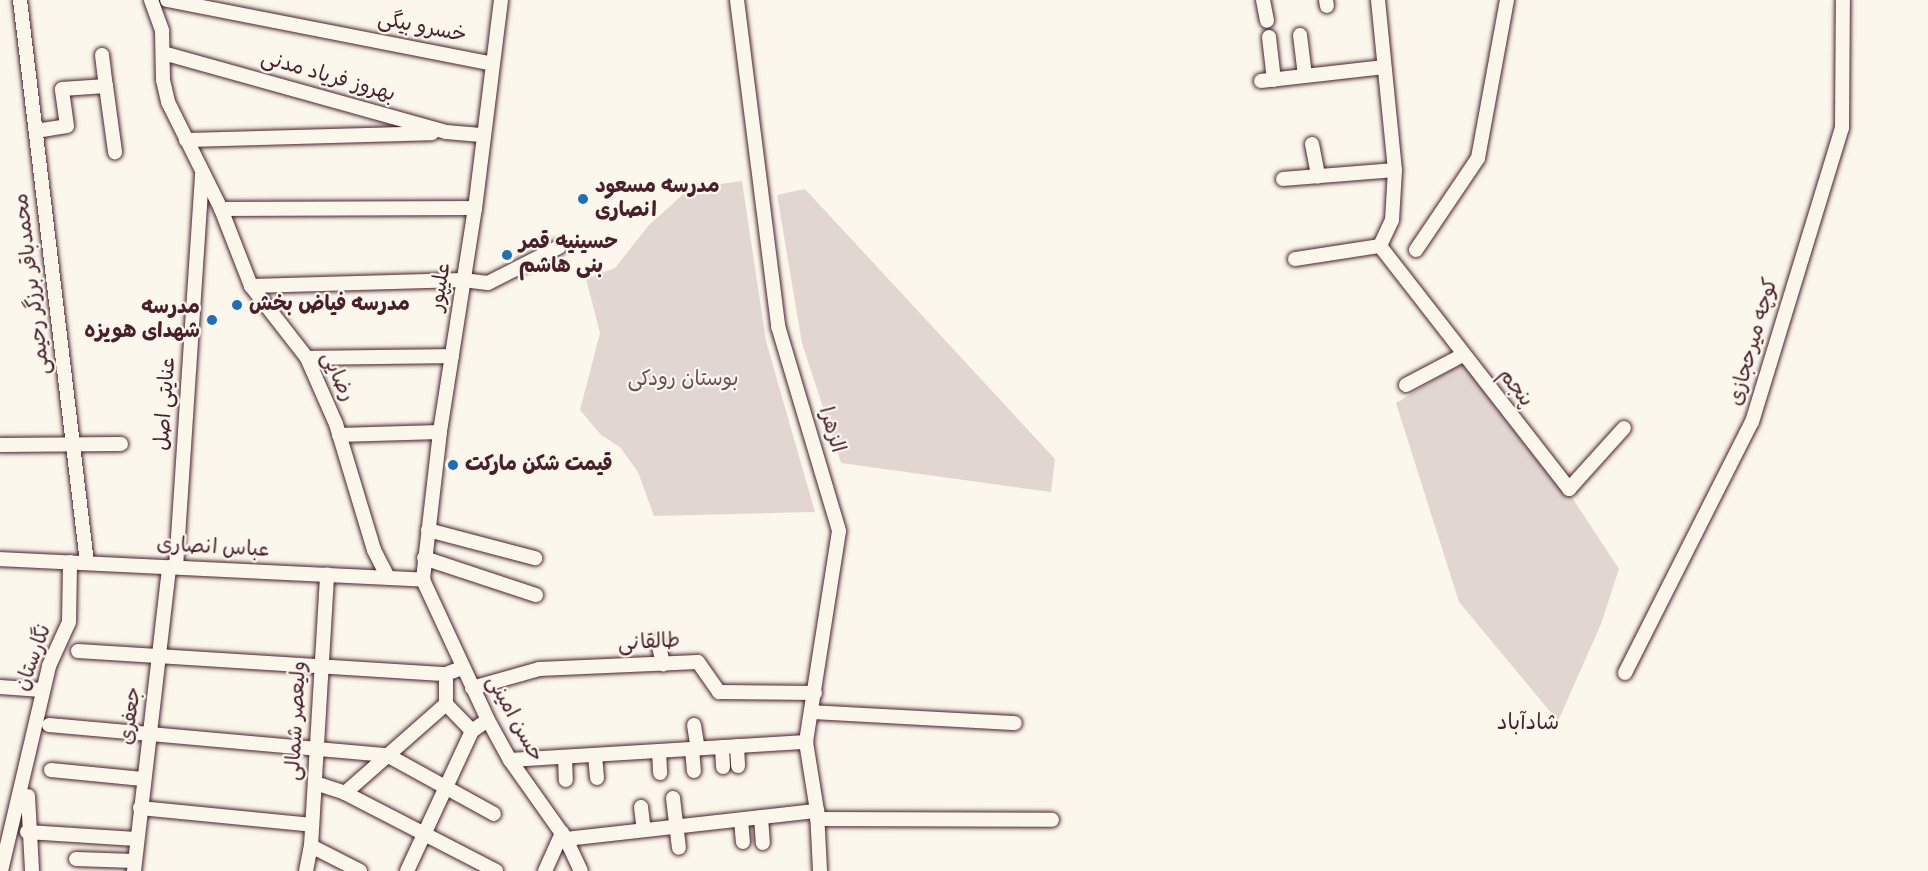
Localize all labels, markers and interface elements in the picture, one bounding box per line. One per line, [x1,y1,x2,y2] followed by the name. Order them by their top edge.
[375,7,469,49] street label: خسرو بیگی
[258,46,398,108] street label: بهروز فریاد مدنی
[595,174,720,224] place label: مدرسه مسعود انصاری
[9,192,57,376] street label: محمدباقر برزگر رحیمی
[576,192,590,206] marker: مدرسه مسعود انصاری
[519,230,618,280] place label: حسینیه قمر بنی هاشم
[500,248,514,262] marker: حسینیه قمر بنی هاشم
[425,261,457,313] street label: علیپور
[1724,275,1784,409] street label: کوچه میرحجازی
[249,292,410,318] place label: مدرسه فیاض بخش
[84,295,200,345] place label: مدرسه شهدای هویزه
[230,298,244,312] marker: مدرسه فیاض بخش
[205,313,219,327] marker: مدرسه شهدای هویزه
[315,348,359,406] street label: رضایی
[150,357,182,451] street label: عنایتی اصل
[1492,364,1538,412] street label: پنجم
[627,367,739,393] park label: بوستان رودکی
[812,404,850,456] street label: الزهرا
[465,452,613,478] place label: قیمت شکن مارکت
[446,458,460,472] marker: قیمت شکن مارکت
[156,532,270,564] street label: عباس انصاری
[10,621,58,695] street label: نگارستان
[617,629,681,657] street label: طالقانی
[281,660,313,782] street label: ولیعصر شمالی
[480,671,548,767] street label: حسن امینی
[114,685,148,747] street label: جعفری
[1497,712,1559,738] district label: شادآباد

